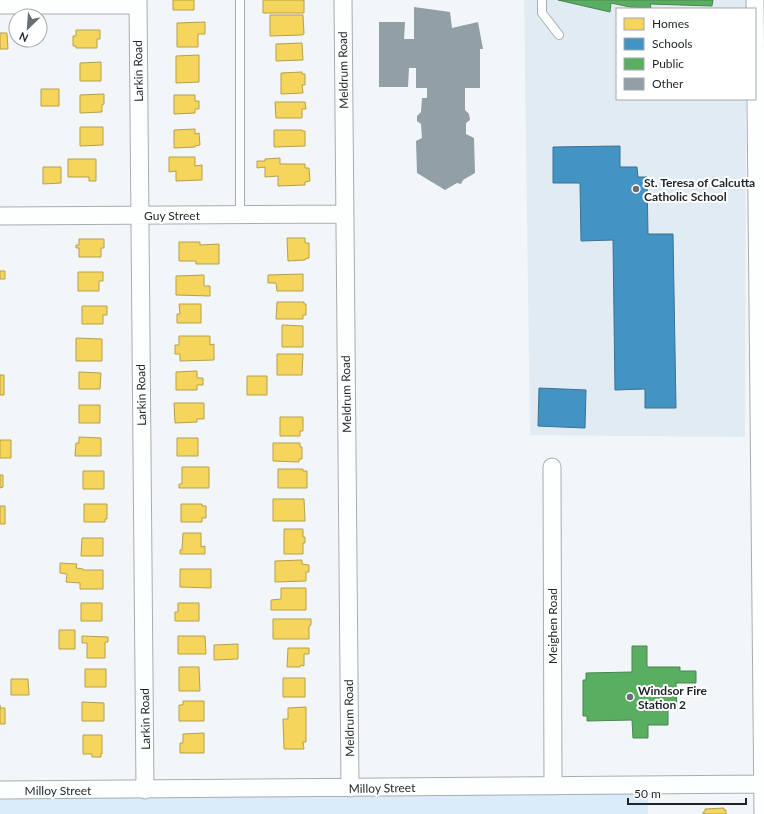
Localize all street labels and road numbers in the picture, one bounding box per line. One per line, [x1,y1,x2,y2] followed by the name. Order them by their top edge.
[335,31,351,109] street label: Meldrum Road
[130,40,146,102] street label: Larkin Road
[144,208,201,223] street label: Guy Street
[338,355,354,433] street label: Meldrum Road
[133,364,149,426] street label: Larkin Road
[545,588,560,664] street label: Meighen Road
[341,679,357,757] street label: Meldrum Road
[137,688,153,750] street label: Larkin Road
[348,780,416,796] street label: Milloy Street
[25,783,92,798] street label: Milloy Street

